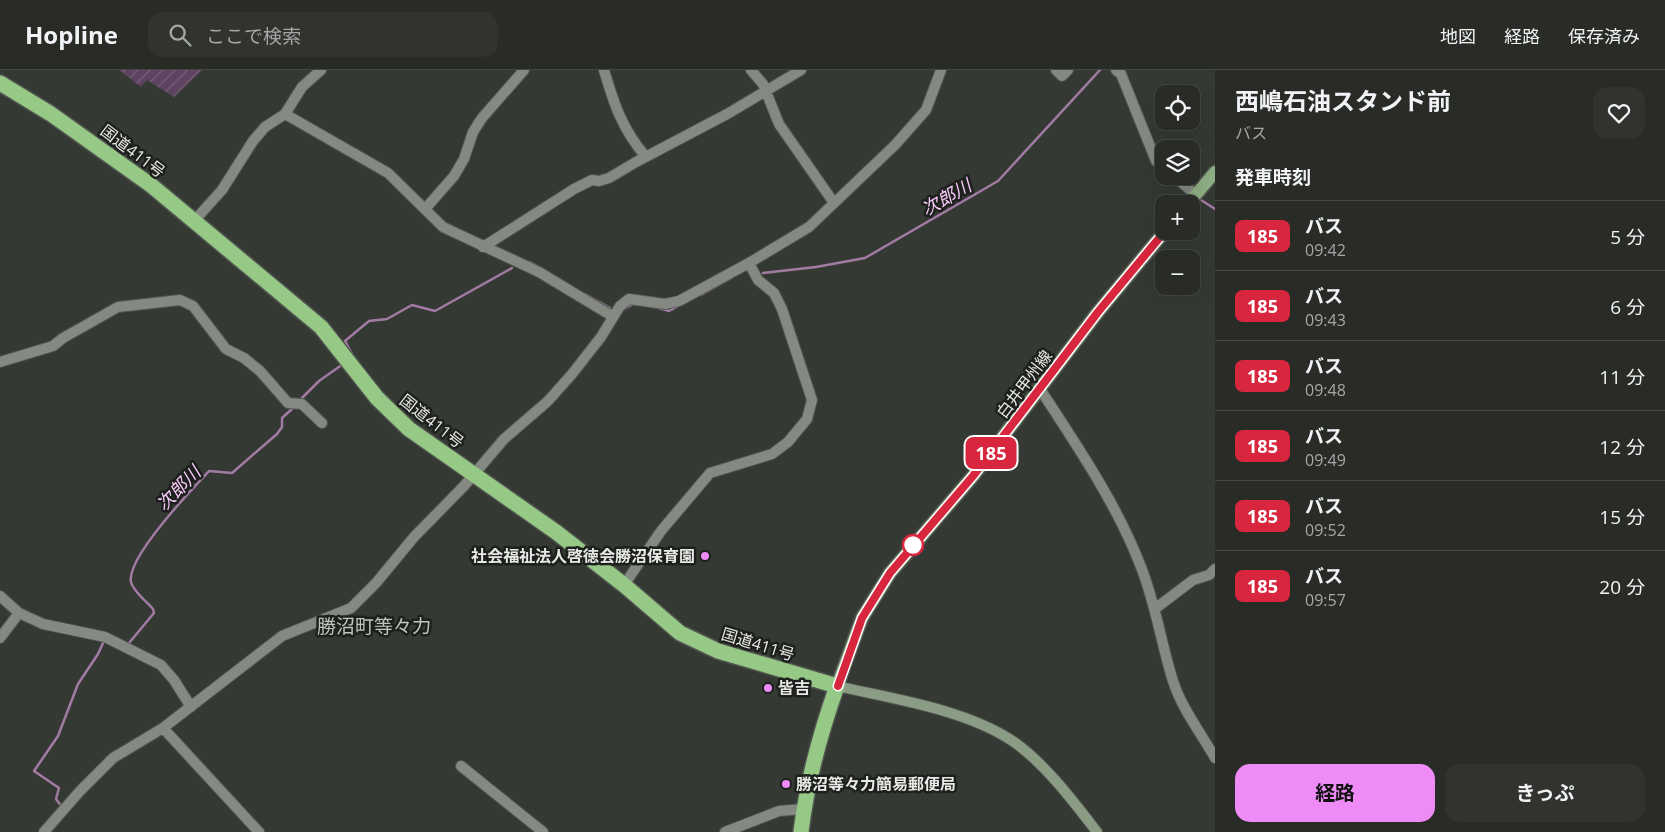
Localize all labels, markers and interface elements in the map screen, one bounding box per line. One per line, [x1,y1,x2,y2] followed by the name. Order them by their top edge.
[148,12,498,57] search box
[25,18,118,51] text: Hopline
[166,21,194,49] icon: search
[206,23,301,49] text: ここで検索
[1440,24,1476,48] text: 地図
[1504,24,1540,48] text: 経路
[1568,24,1640,48] text: 保存済み
[1235,84,1451,117] text: 西嶋石油スタンド前
[1155,85,1200,295] map controls
[1155,85,1200,130] button: locate
[1593,87,1645,139] button: heart
[96,120,170,182] street label: 国道411号
[1235,122,1267,144] text: バス
[1155,140,1200,185] button: layers
[1235,164,1311,190] text: 発車時刻
[917,172,977,221] water label: 次郎川
[1155,195,1200,240] button: +
[1305,213,1343,239] text: バス
[1247,224,1278,248] text: 185
[1610,224,1645,250] text: 5 分
[1305,239,1346,261] text: 09:42
[1155,250,1200,295] button: −
[1305,283,1343,309] text: バス
[1247,294,1278,318] text: 185
[1610,294,1645,320] text: 6 分
[1305,309,1346,331] text: 09:43
[991,345,1057,423] street label: 白井甲州線
[1305,353,1343,379] text: バス
[1247,364,1278,388] text: 185
[1599,364,1645,390] text: 11 分
[1305,379,1346,401] text: 09:48
[395,389,469,453] street label: 国道411号
[1305,423,1343,449] text: バス
[1247,434,1278,458] text: 185
[1599,434,1645,460] text: 12 分
[962,437,1020,469] line badge: 185
[976,441,1006,465] text: 185
[1305,449,1346,471] text: 09:49
[151,459,207,516] water label: 次郎川
[1305,493,1343,519] text: バス
[1247,504,1278,528] text: 185
[1599,504,1645,530] text: 15 分
[1305,519,1346,541] text: 09:52
[902,534,924,556] unlabelled marker
[471,545,695,567] place label: 社会福祉法人啓徳会勝沼保育園
[699,550,711,562] marker: 社会福祉法人啓徳会勝沼保育園
[1305,563,1343,589] text: バス
[1247,574,1278,598] text: 185
[1599,574,1645,600] text: 20 分
[1305,589,1346,611] text: 09:57
[317,613,431,639] district label: 勝沼町等々力
[719,622,797,666] street label: 国道411号
[778,677,810,699] place label: 皆吉
[762,682,774,694] marker: 皆吉
[1235,764,1435,822] button: 経路
[1445,764,1645,822] button: きっぷ
[796,773,956,795] place label: 勝沼等々力簡易郵便局
[780,778,792,790] marker: 勝沼等々力簡易郵便局

